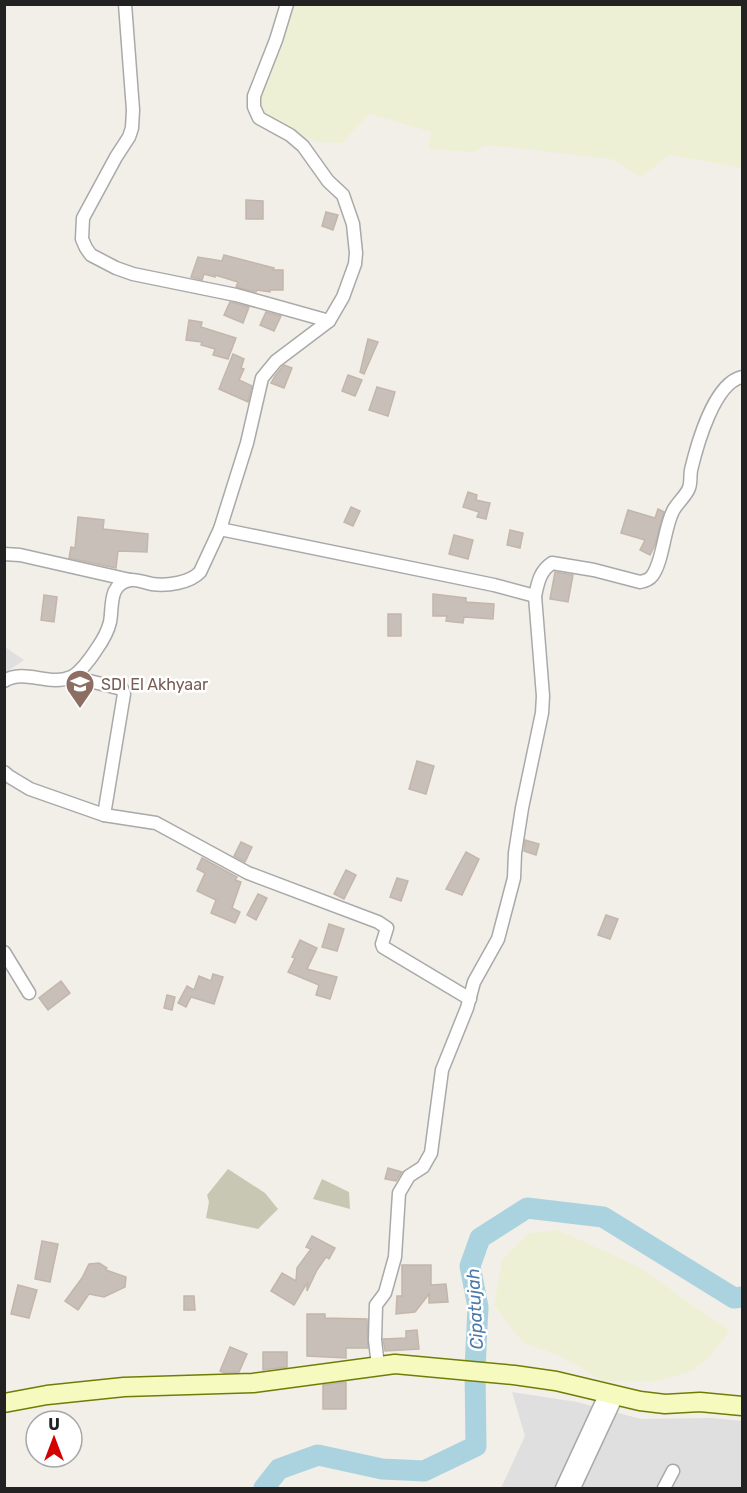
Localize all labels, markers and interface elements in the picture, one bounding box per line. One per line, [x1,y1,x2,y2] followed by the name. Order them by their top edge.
[64,668,96,710] school or university icon: SDI El Akhyaar
[101,675,208,694] place label: SDI El Akhyaar
[462,1268,488,1350] water label: Cipatujah
[24,1409,84,1469] north arrow
[48,1415,60,1434] text: U

